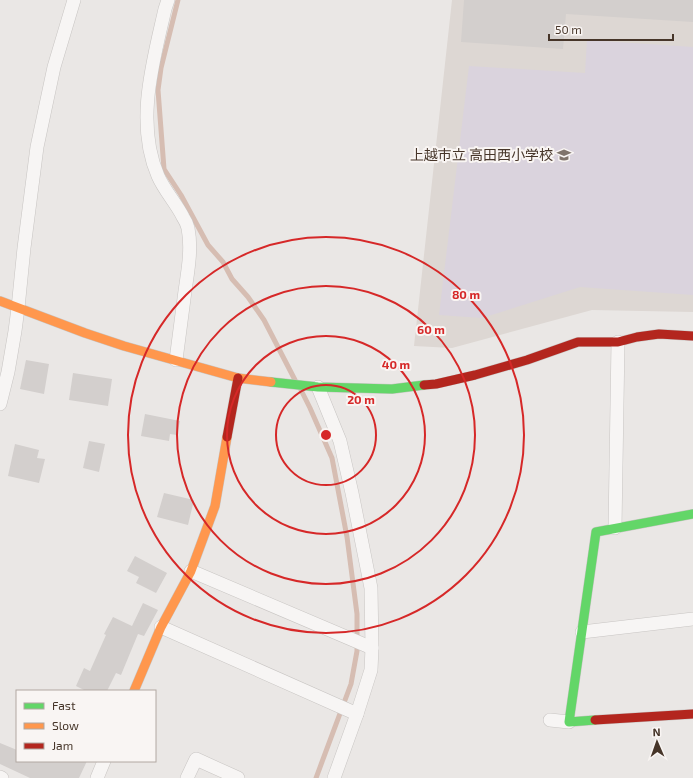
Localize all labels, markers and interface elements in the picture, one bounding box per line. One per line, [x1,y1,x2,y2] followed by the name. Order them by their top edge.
[549,16,673,42] scale bar
[555,22,582,36] text: 50 m
[410,146,553,163] place label: 上越市立 高田西小学校
[556,147,572,163] school or university icon: 上越市立 高田西小学校
[452,287,480,301] text: 80 m
[417,322,445,336] text: 60 m
[382,357,410,371] text: 40 m
[347,392,375,406] text: 20 m
[319,428,333,442] centre of rings
[16,690,156,762] legend
[52,698,76,712] text: Fast
[52,718,79,732] text: Slow
[637,722,677,762] north arrow
[652,725,661,738] text: N
[52,738,73,752] text: Jam

